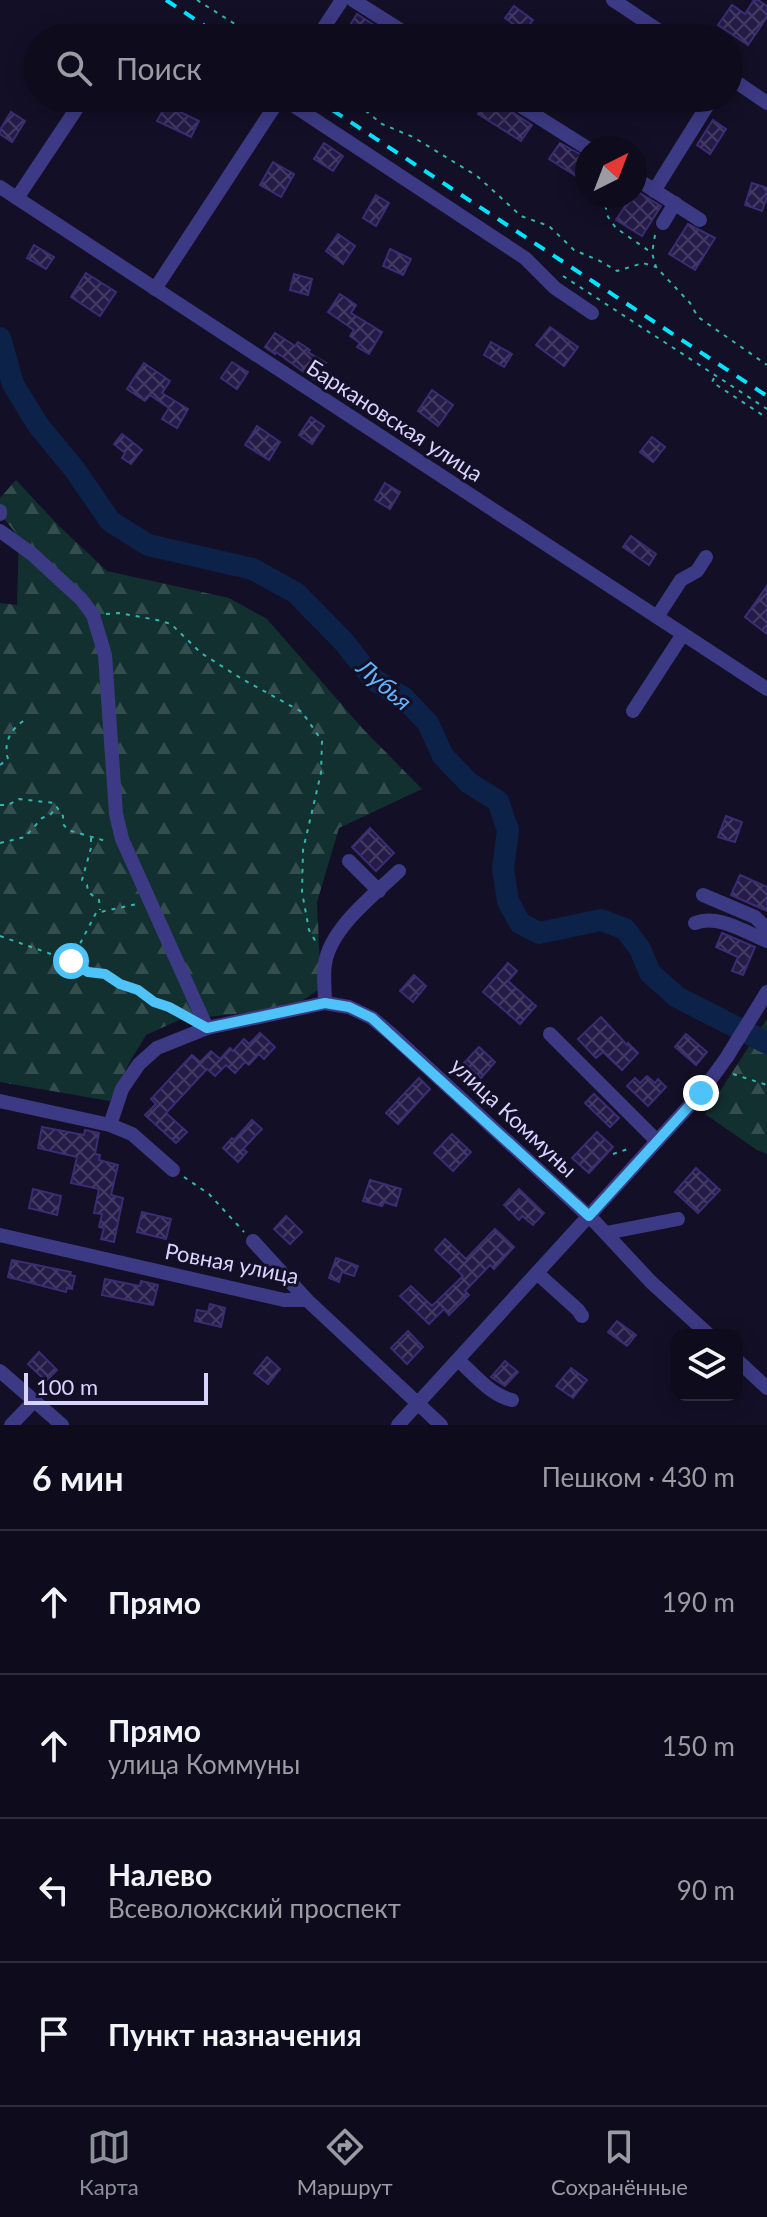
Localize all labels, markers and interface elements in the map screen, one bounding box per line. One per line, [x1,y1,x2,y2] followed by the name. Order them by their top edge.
[24,24,743,112] search box
[52,46,96,90] icon: search
[116,50,202,86] text: Поиск
[575,136,647,208] north arrow
[302,353,488,487] street label: Баркановская улица
[351,652,418,716] water label: Лубья
[53,943,89,979] route start
[445,1052,583,1182] street label: улица Коммуны
[683,1075,719,1111] route end
[163,1237,301,1289] street label: Ровная улица
[671,1329,743,1401] map controls
[671,1329,743,1401] button: layers
[24,1369,208,1405] scale bar
[36,1373,98,1400] text: 100 m
[32,1457,124,1498] text: 6 мин
[542,1461,735,1493] text: Пешком · 430 m
[32,1580,76,1624] icon: ahead
[108,1584,201,1620] text: Прямо
[662,1586,735,1618] text: 190 m
[108,1712,201,1748] text: Прямо
[32,1724,76,1768] icon: ahead
[662,1730,735,1762] text: 150 m
[108,1748,300,1780] text: улица Коммуны
[108,1856,212,1892] text: Налево
[32,1868,76,1912] icon: left
[677,1874,735,1906] text: 90 m
[108,1892,401,1924] text: Всеволожский проспект
[32,2012,76,2056] icon: arrive
[108,2016,362,2052] text: Пункт назначения
[79,2125,139,2200] tab: Карта
[297,2125,393,2200] tab: Маршрут
[551,2125,688,2200] tab: Сохранённые

